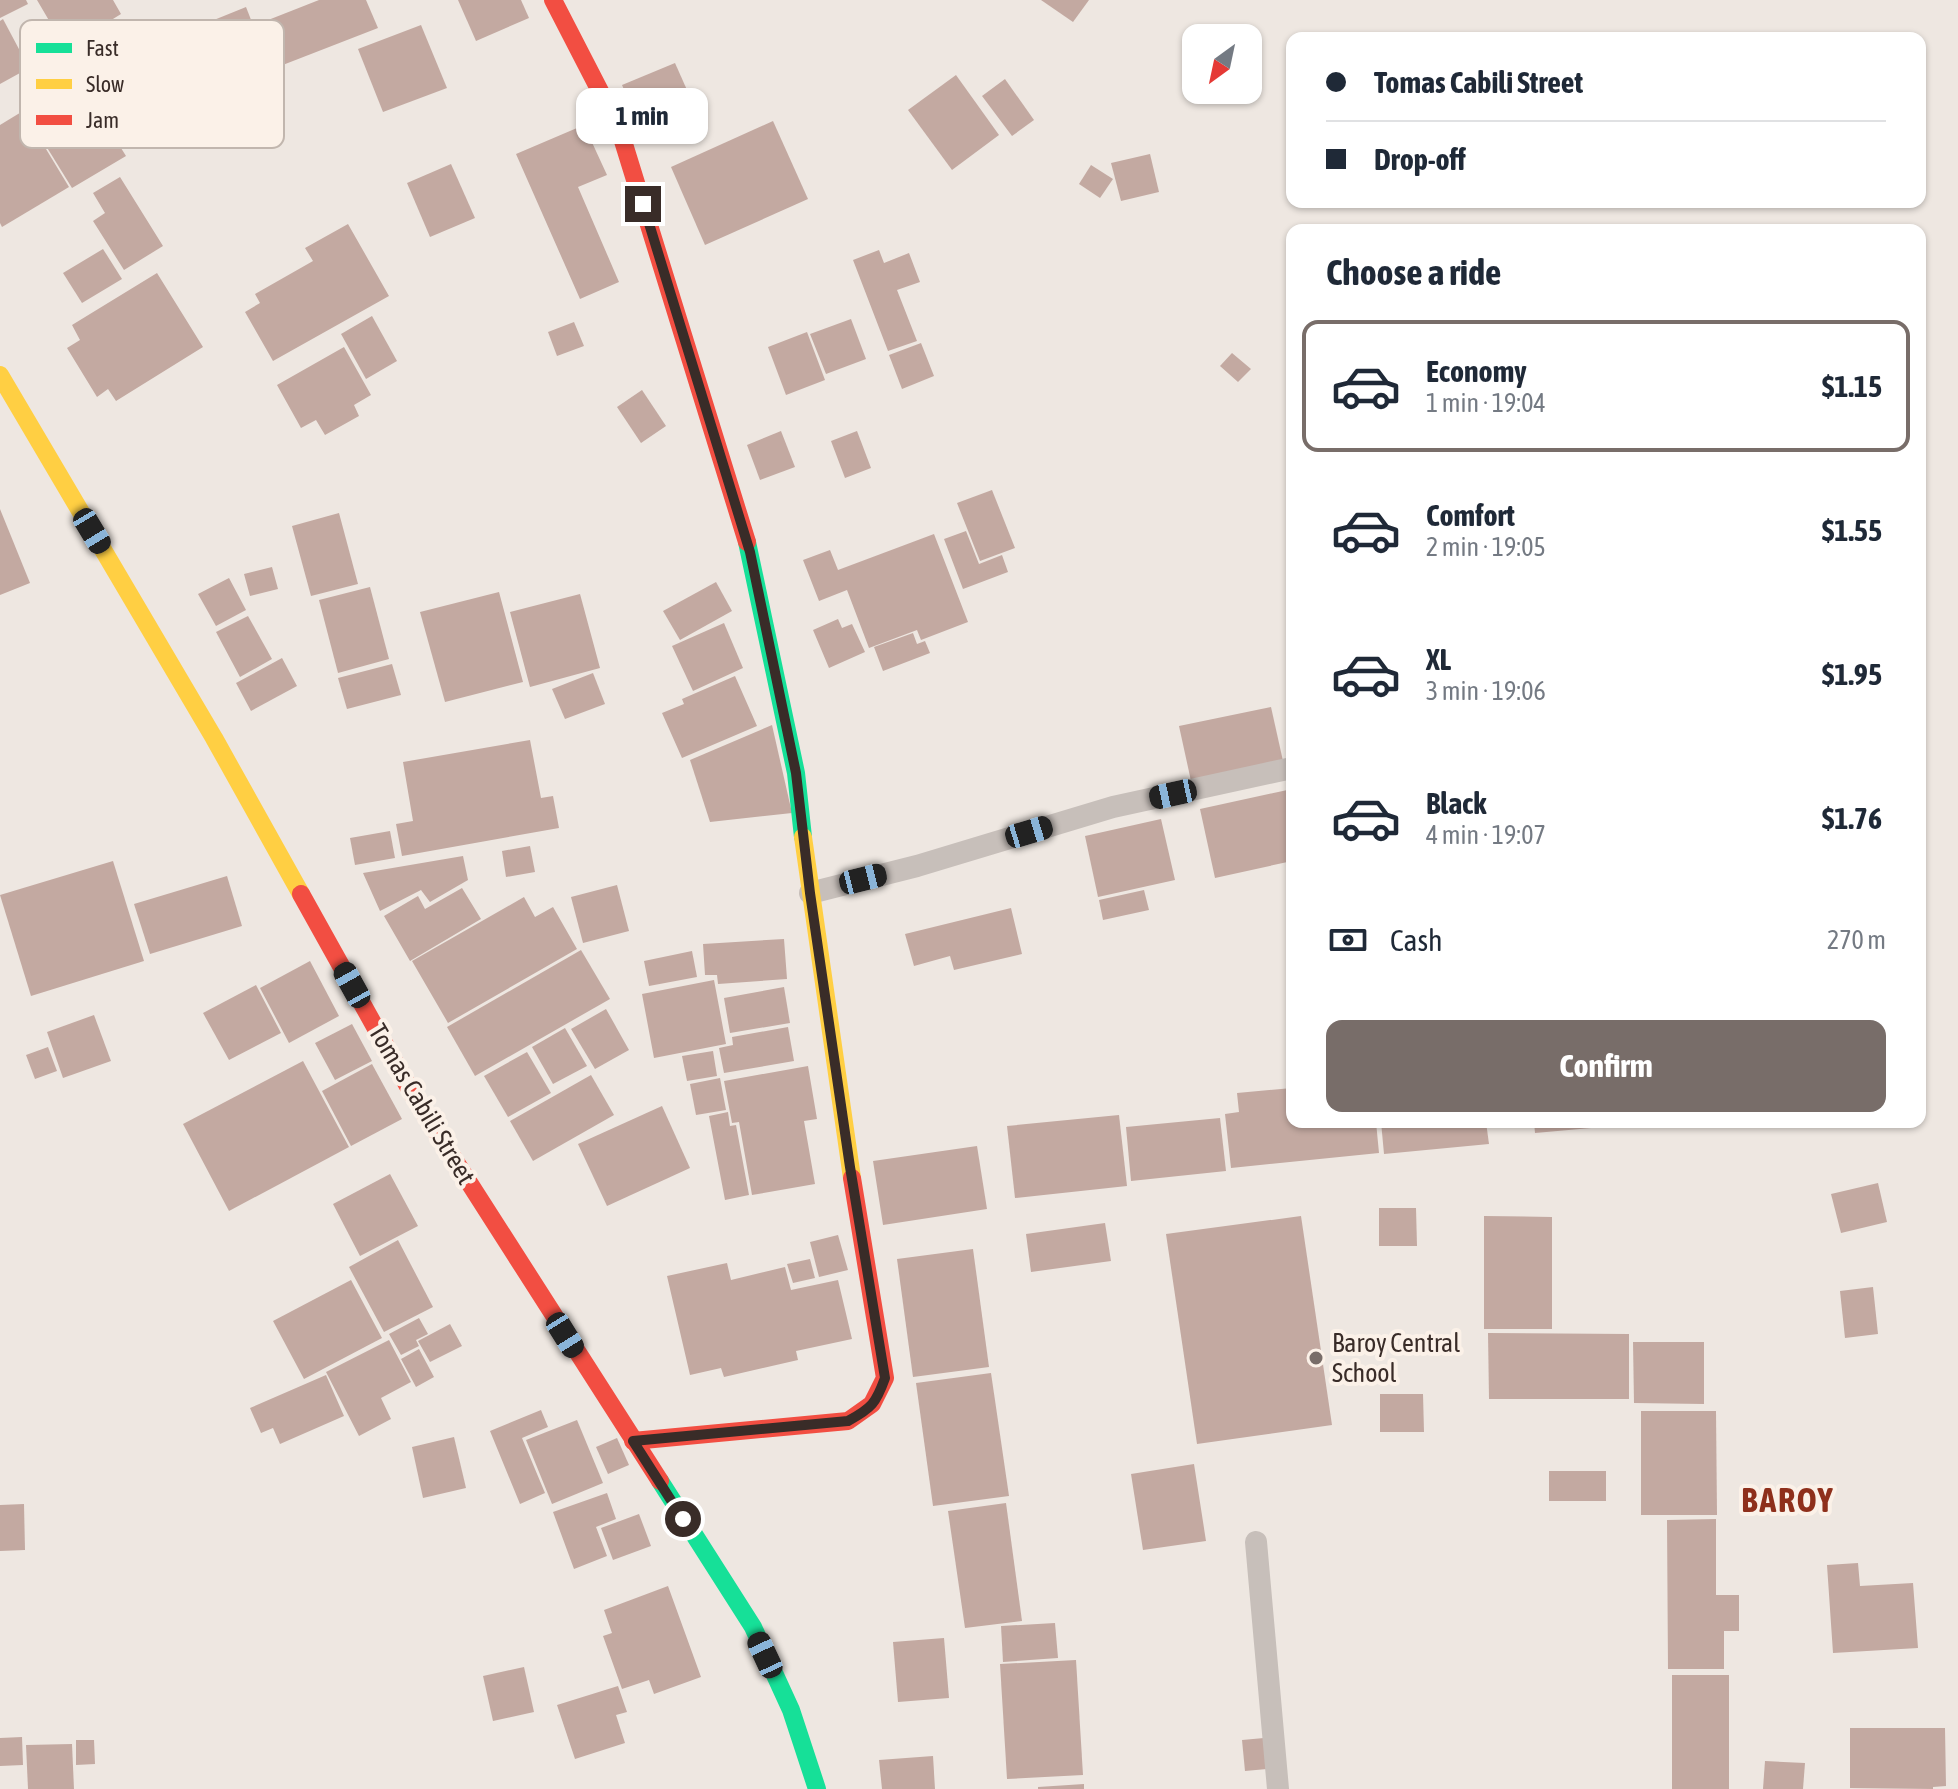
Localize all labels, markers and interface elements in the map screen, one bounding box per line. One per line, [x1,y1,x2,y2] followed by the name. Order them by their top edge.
[20,20,284,148] legend
[1182,24,1262,104] north arrow
[1182,24,1262,104] map controls
[86,35,119,61] text: Fast
[1374,65,1583,99] text: Tomas Cabili Street
[86,71,124,97] text: Slow
[577,88,709,144] callout: 1 min
[615,101,669,131] text: 1 min
[86,107,119,133] text: Jam
[1374,142,1466,176] text: Drop-off
[625,186,661,222] route end
[1326,251,1501,293] text: Choose a ride
[1330,350,1402,422] icon: car
[1426,354,1527,388] text: Economy
[1822,369,1882,403] text: $1.15
[1426,388,1546,418] text: 1 min · 19:04
[1330,494,1402,566] icon: car
[1426,498,1515,532] text: Comfort
[69,504,115,558] car
[1822,513,1882,547] text: $1.55
[1426,532,1546,562] text: 2 min · 19:05
[1330,638,1402,710] icon: car
[1426,642,1451,676] text: XL
[1822,657,1882,691] text: $1.95
[1426,676,1546,706] text: 3 min · 19:06
[1147,777,1199,811] car
[1330,782,1402,854] icon: car
[1426,786,1486,820] text: Black
[1822,801,1882,835] text: $1.76
[1003,814,1055,850] car
[1426,820,1546,850] text: 4 min · 19:07
[837,862,889,896] car
[1326,918,1370,962] icon: cash
[1390,923,1443,957] text: Cash
[1827,925,1886,955] text: 270 m
[330,958,374,1012] car
[362,1019,482,1189] street label: Tomas Cabili Street
[1326,1020,1886,1112] button: Confirm
[542,1308,588,1362] car
[1332,1328,1460,1388] place label: Baroy Central School
[1307,1349,1325,1367] marker: Baroy Central School
[1741,1480,1835,1519] district label: BAROY
[665,1501,701,1537] route start
[744,1628,786,1682] car

